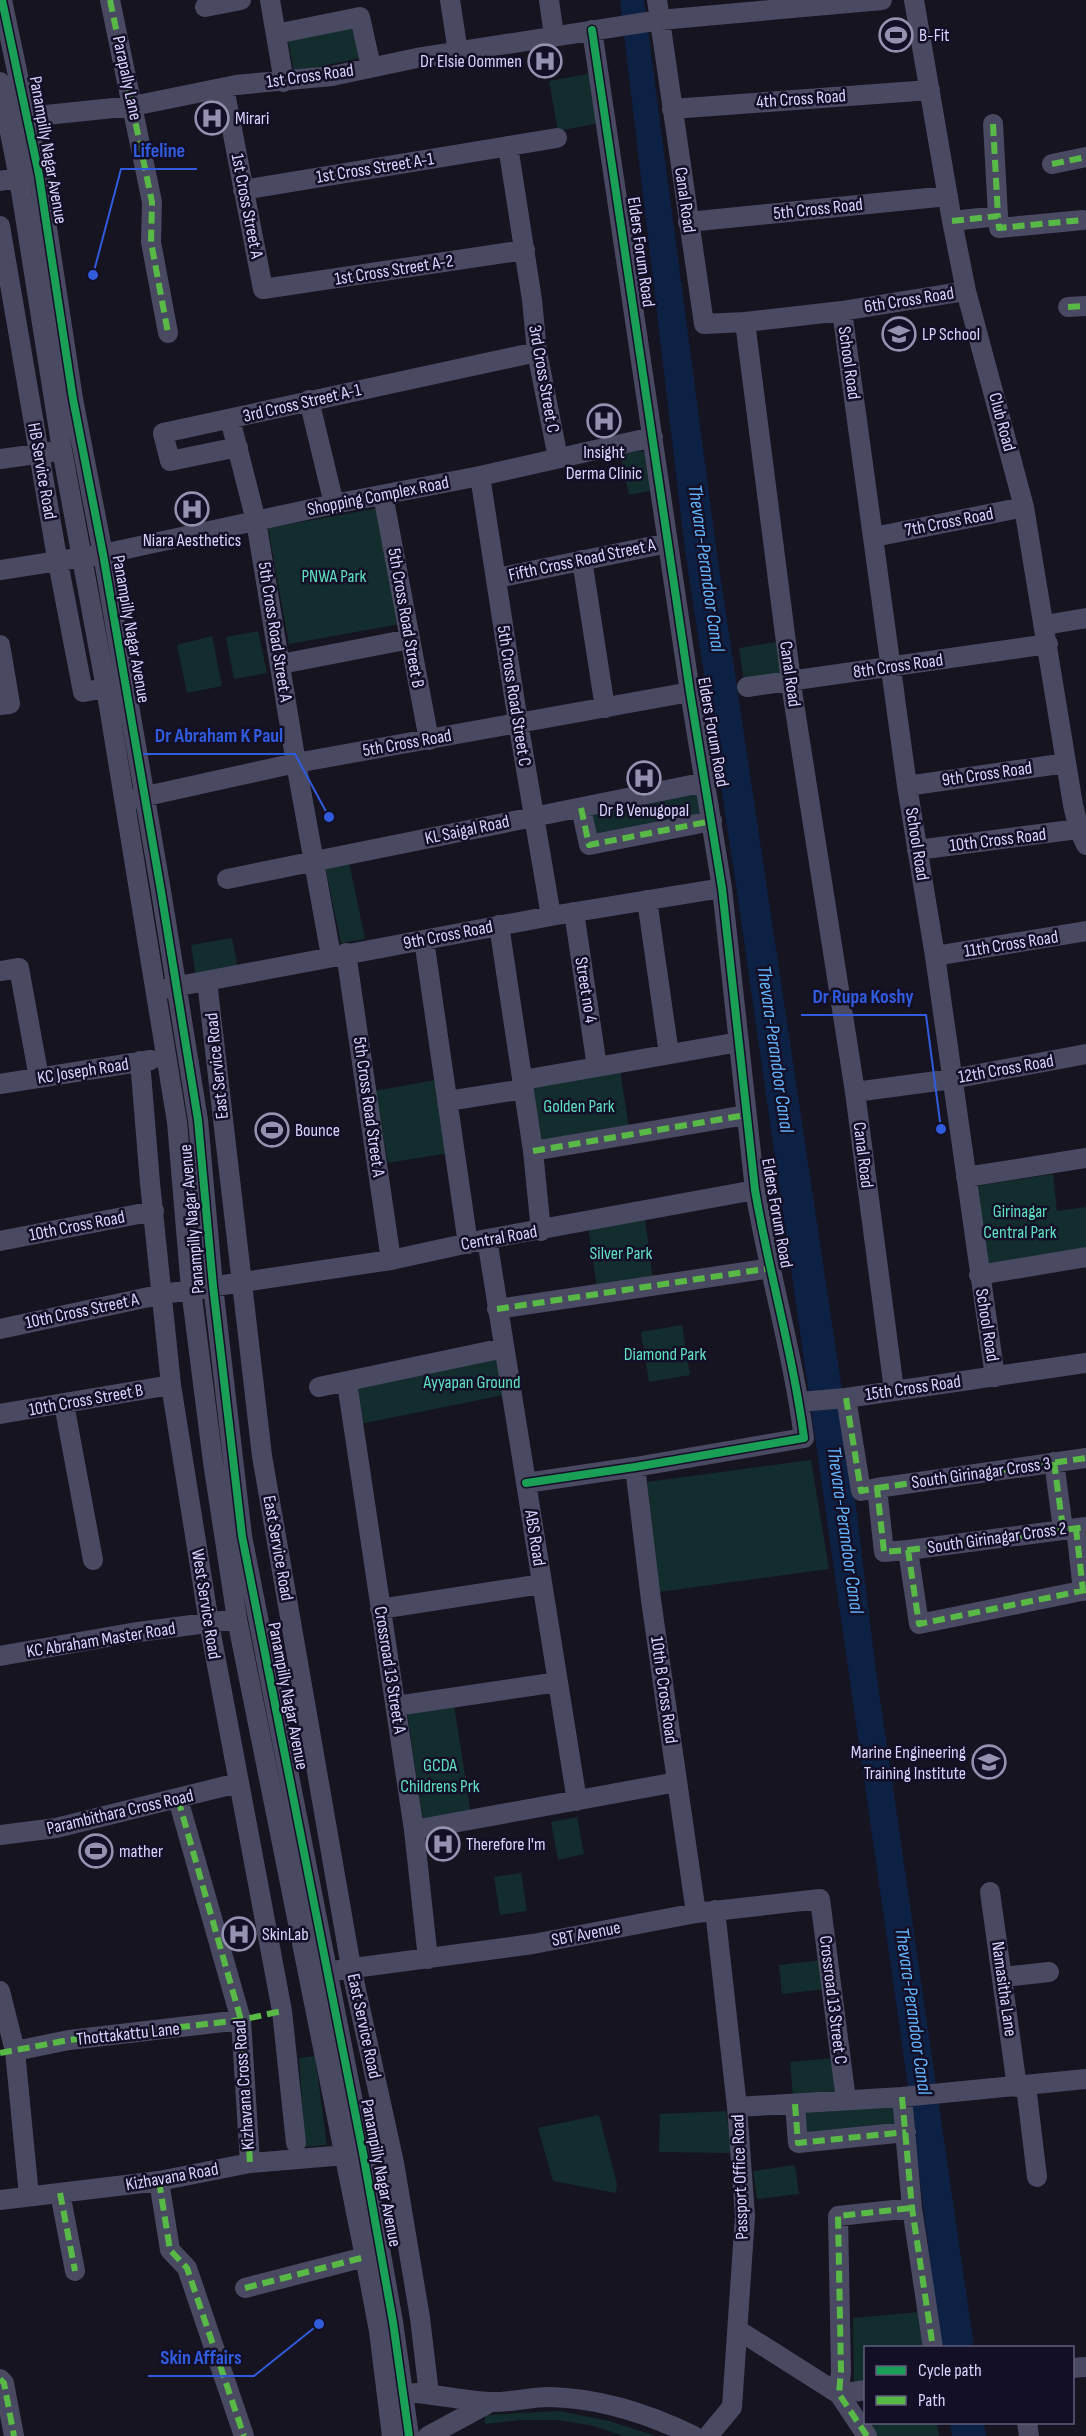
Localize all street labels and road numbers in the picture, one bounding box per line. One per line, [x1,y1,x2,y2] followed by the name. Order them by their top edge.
[108,34,146,122] street label: Parapally Lane
[265,59,355,93] street label: 1st Cross Road
[25,74,71,226] street label: Panampilly Nagar Avenue
[755,85,847,113] street label: 4th Cross Road
[315,148,436,188] street label: 1st Cross Street A-1
[227,152,267,260] street label: 1st Cross Street A
[670,166,700,234] street label: Canal Road
[772,194,864,224] street label: 5th Cross Road
[623,196,659,308] street label: Elders Forum Road
[333,250,455,290] street label: 1st Cross Street A-2
[863,283,955,317] street label: 6th Cross Road
[524,324,564,434] street label: 3rd Cross Street C
[833,325,865,401] street label: School Road
[241,379,364,427] street label: 3rd Cross Street A-1
[984,390,1020,454] street label: Club Road
[23,421,61,521] street label: HB Service Road
[305,472,451,520] street label: Shopping Complex Road
[903,503,995,541] street label: 7th Cross Road
[507,534,658,586] street label: Fifth Cross Road Street A
[383,546,429,690] street label: 5th Cross Road Street B
[108,553,154,705] street label: Panampilly Nagar Avenue
[254,561,296,704] street label: 5th Cross Road Street A
[492,624,536,768] street label: 5th Cross Road Street C
[775,640,805,708] street label: Canal Road
[852,649,944,683] street label: 8th Cross Road
[693,676,733,788] street label: Elders Forum Road
[361,725,453,761] street label: 5th Cross Road
[941,757,1033,791] street label: 9th Cross Road
[901,806,933,882] street label: School Road
[423,811,511,849] street label: KL Saigal Road
[949,824,1047,856] street label: 10th Cross Road
[401,916,495,954] street label: 9th Cross Road
[962,926,1060,962] street label: 11th Cross Road
[570,956,602,1025] street label: Street no 4
[201,1012,233,1120] street label: East Service Road
[349,1036,389,1179] street label: 5th Cross Road Street A
[957,1050,1055,1088] street label: 12th Cross Road
[36,1053,130,1089] street label: KC Joseph Road
[849,1121,877,1189] street label: Canal Road
[175,1143,209,1295] street label: Panampilly Nagar Avenue
[757,1157,797,1269] street label: Elders Forum Road
[27,1206,127,1246] street label: 10th Cross Road
[459,1221,539,1255] street label: Central Road
[971,1287,1003,1363] street label: School Road
[23,1289,141,1333] street label: 10th Cross Street A
[864,1371,962,1405] street label: 15th Cross Road
[27,1380,145,1420] street label: 10th Cross Street B
[910,1453,1052,1493] street label: South Girinagar Cross 3
[258,1494,298,1602] street label: East Service Road
[520,1508,550,1567] street label: ABS Road
[926,1518,1068,1558] street label: South Girinagar Cross 2
[187,1547,225,1661] street label: West Service Road
[370,1605,410,1735] street label: Crossroad 13 Street A
[25,1618,177,1662] street label: KC Abraham Master Road
[263,1620,313,1772] street label: Panampilly Nagar Avenue
[646,1635,682,1745] street label: 10th B Cross Road
[45,1785,195,1839] street label: Parambithara Cross Road
[550,1917,622,1951] street label: SBT Avenue
[815,1934,851,2066] street label: Crossroad 13 Street C
[987,1940,1021,2038] street label: Namasitha Lane
[343,1972,385,2080] street label: East Service Road
[75,2018,181,2050] street label: Thottakattu Lane
[229,2019,259,2151] street label: Kizhavana Cross Road
[356,2097,406,2249] street label: Panampilly Nagar Avenue
[727,2114,753,2240] street label: Passport Office Road
[124,2159,220,2195] street label: Kizhavana Road

